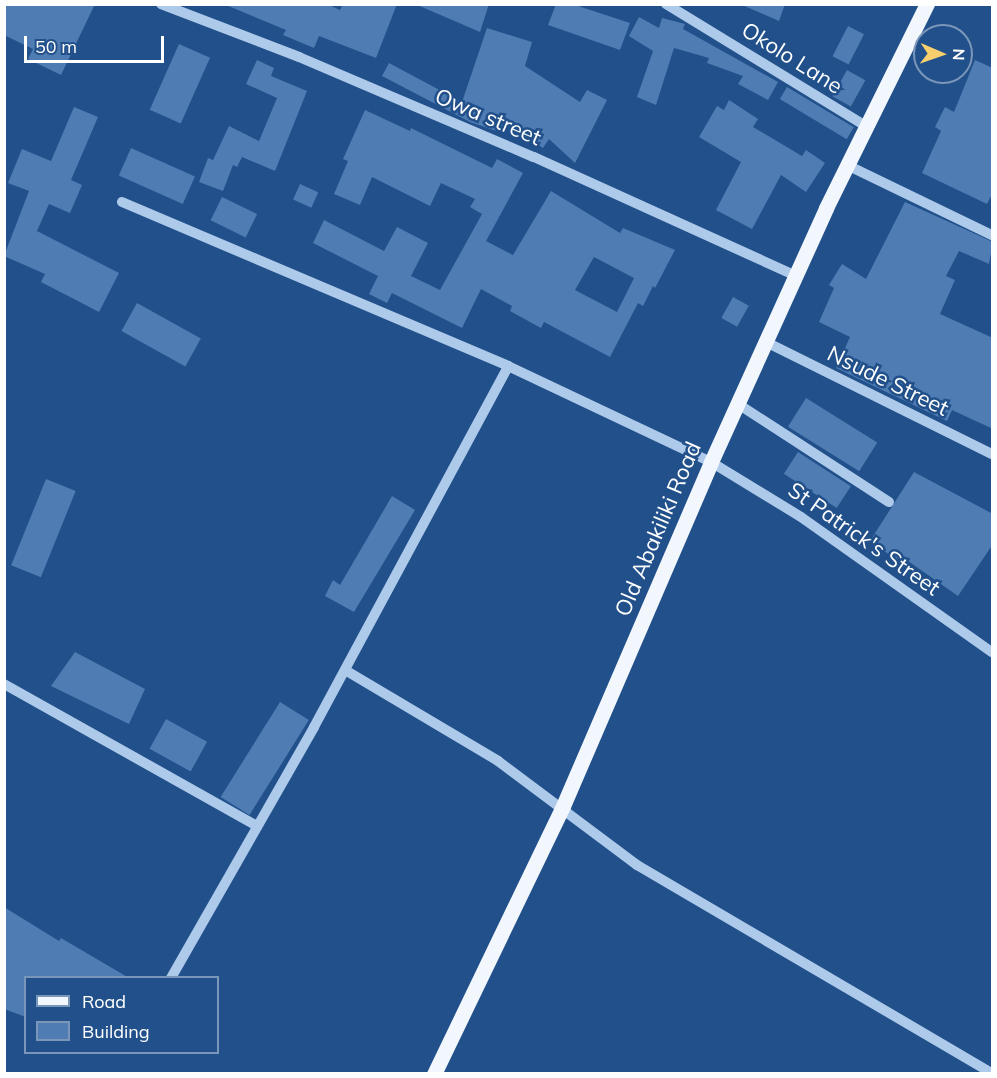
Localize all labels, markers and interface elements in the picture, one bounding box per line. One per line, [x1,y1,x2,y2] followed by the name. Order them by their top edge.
[737,17,847,99] street label: Okolo Lane
[27,24,166,62] scale bar
[913,24,973,84] north arrow
[35,35,77,58] text: 50 m
[949,48,969,61] text: N
[431,83,545,151] street label: Owa street
[823,340,953,422] street label: Nsude Street
[609,438,707,620] street label: Old Abakiliki Road
[783,477,945,601] street label: St Patrick's Street
[24,976,219,1054] legend
[82,990,126,1013] text: Road
[82,1020,150,1043] text: Building

